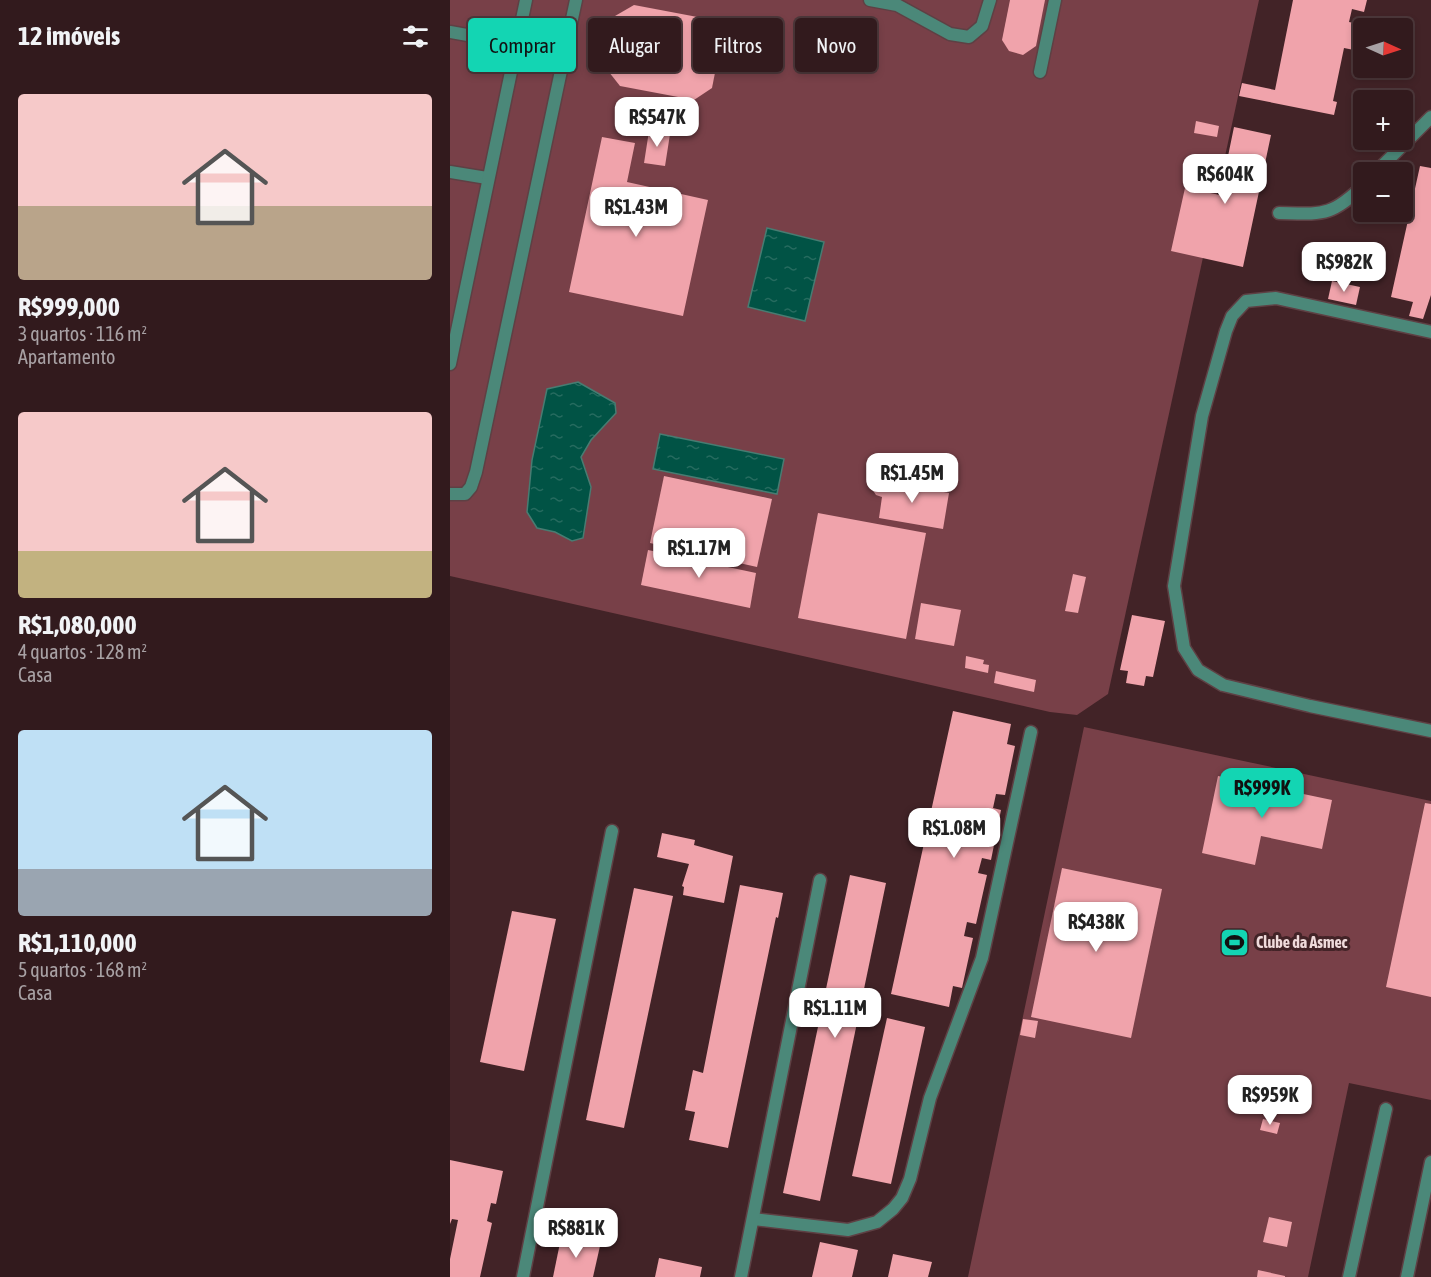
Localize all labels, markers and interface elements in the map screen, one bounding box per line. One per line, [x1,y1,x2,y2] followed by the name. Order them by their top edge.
[468,18,576,72] chip: Comprar
[588,18,681,72] chip: Alugar
[693,18,783,72] chip: Filtros
[795,18,877,72] chip: Novo
[1353,18,1413,78] north arrow
[1353,18,1413,222] map controls
[399,20,432,53] icon: filters
[18,21,120,51] text: 12 imóveis
[1353,90,1413,150] button: +
[608,97,706,148] pin: R$547K
[629,105,685,128] text: R$547K
[171,133,279,241] icon: home
[1176,154,1274,205] pin: R$604K
[1197,162,1253,185] text: R$604K
[1353,162,1413,222] button: −
[581,187,691,238] pin: R$1.43M
[604,195,668,218] text: R$1.43M
[1295,242,1393,293] pin: R$982K
[1316,250,1372,273] text: R$982K
[18,292,120,322] text: R$999,000
[18,322,147,345] text: 3 quartos · 116 m²
[18,345,115,368] text: Apartamento
[171,451,279,559] icon: home
[857,453,967,504] pin: R$1.45M
[880,461,944,484] text: R$1.45M
[644,528,754,579] pin: R$1.17M
[667,536,731,559] text: R$1.17M
[18,610,137,640] text: R$1,080,000
[18,640,147,663] text: 4 quartos · 128 m²
[18,663,53,686] text: Casa
[1213,768,1311,819] pin: R$999K
[171,769,279,877] icon: home
[1234,776,1290,799] text: R$999K
[899,808,1009,859] pin: R$1.08M
[922,816,986,839] text: R$1.08M
[1047,902,1145,953] pin: R$438K
[1068,910,1124,933] text: R$438K
[1219,926,1251,958] sports icon: Clube da Asmec
[18,928,137,958] text: R$1,110,000
[1256,933,1348,951] place label: Clube da Asmec
[18,958,147,981] text: 5 quartos · 168 m²
[18,981,53,1004] text: Casa
[780,988,890,1039] pin: R$1.11M
[803,996,867,1019] text: R$1.11M
[1221,1075,1319,1126] pin: R$959K
[1242,1083,1298,1106] text: R$959K
[527,1208,625,1259] pin: R$881K
[548,1216,604,1239] text: R$881K

